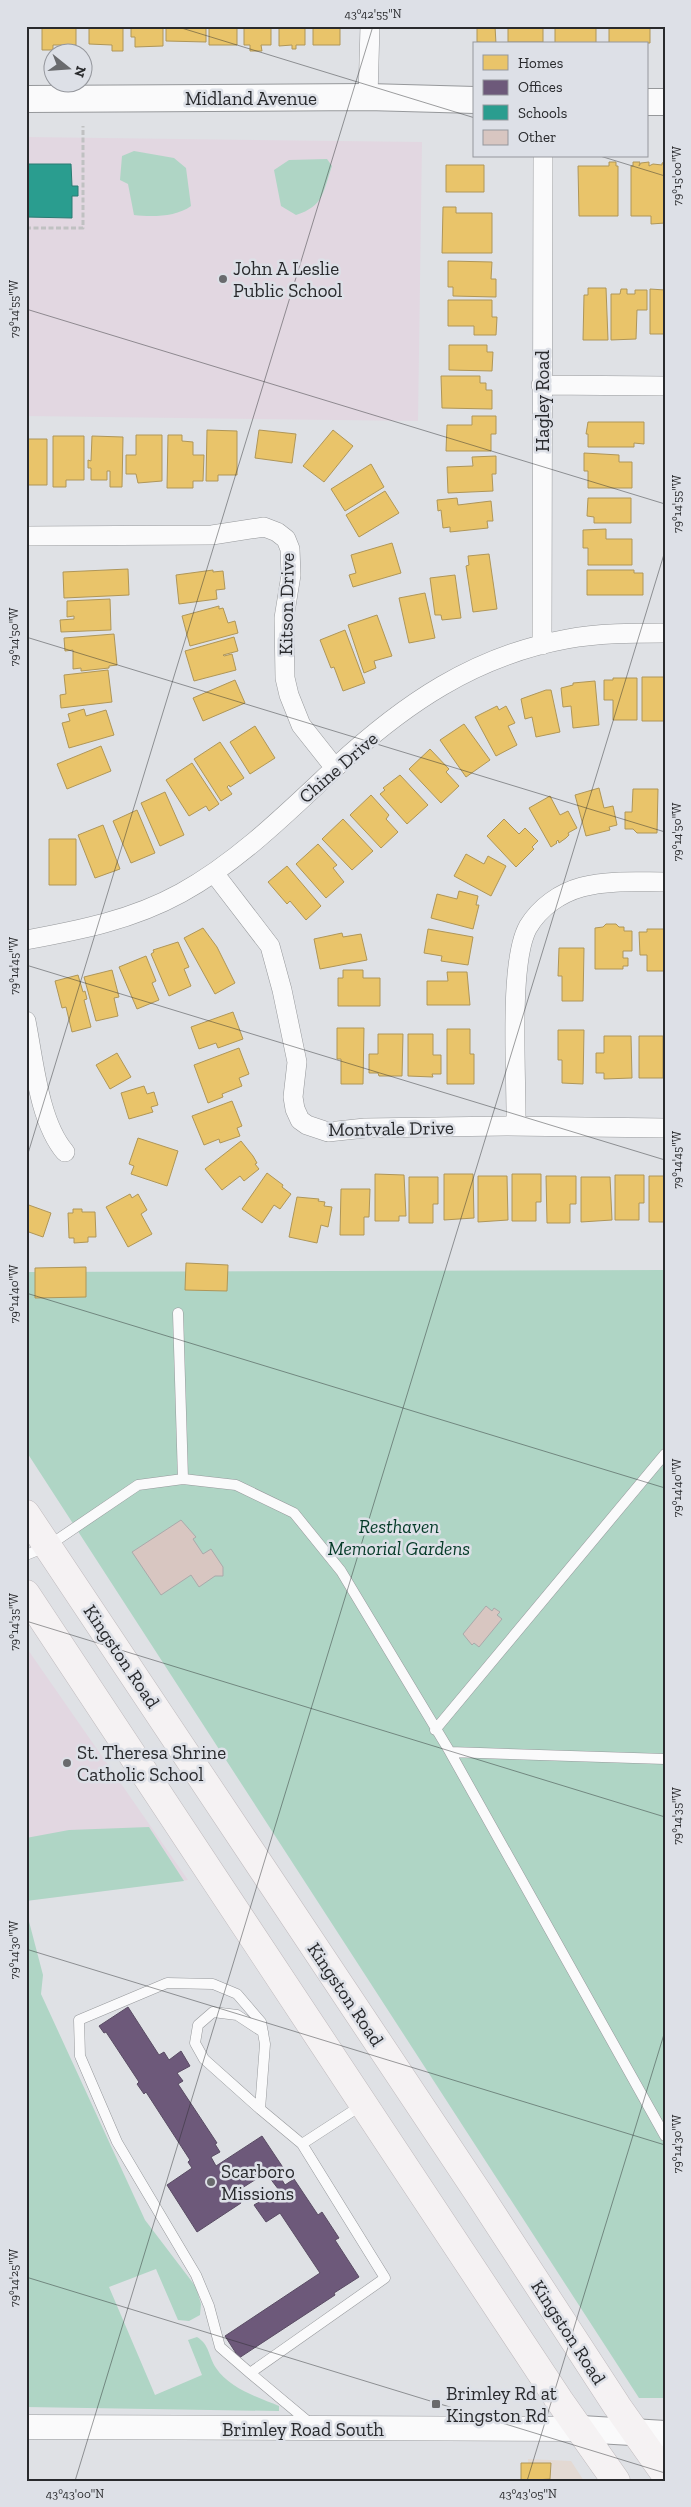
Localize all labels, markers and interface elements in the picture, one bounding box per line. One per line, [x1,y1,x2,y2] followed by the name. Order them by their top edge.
[344,7,402,21] text: 43°42'55"N
[42,42,92,92] north arrow
[473,42,648,158] legend
[518,54,563,72] text: Homes
[70,64,90,80] text: N
[518,78,562,96] text: Offices
[185,87,317,110] street label: Midland Avenue
[518,104,567,122] text: Schools
[518,128,556,146] text: Other
[670,146,684,206] text: 79°15'00"W
[233,257,342,302] place label: John A Leslie Public School
[217,273,229,285] marker: John A Leslie Public School
[7,279,21,338] text: 79°14'55"W
[531,350,554,452] street label: Hagley Road
[670,474,684,533] text: 79°14'55"W
[274,552,299,655] street label: Kitson Drive
[7,607,21,666] text: 79°14'50"W
[294,727,383,808] street label: Chine Drive
[670,802,684,861] text: 79°14'50"W
[7,936,21,995] text: 79°14'45"W
[328,1116,454,1141] street label: Montvale Drive
[670,1130,684,1189] text: 79°14'45"W
[7,1264,21,1323] text: 79°14'40"W
[670,1458,684,1517] text: 79°14'40"W
[328,1515,470,1560] park label: Resthaven Memorial Gardens
[7,1592,21,1651] text: 79°14'35"W
[78,1600,165,1713] street label: Kingston Road
[77,1741,226,1786] place label: St. Theresa Shrine Catholic School
[61,1757,73,1769] marker: St. Theresa Shrine Catholic School
[670,1786,684,1845] text: 79°14'35"W
[7,1920,21,1979] text: 79°14'30"W
[302,1938,389,2051] street label: Kingston Road
[670,2114,684,2173] text: 79°14'30"W
[221,2160,295,2205] place label: Scarboro Missions
[205,2176,217,2188] marker: Scarboro Missions
[7,2248,21,2307] text: 79°14'25"W
[526,2276,611,2389] street label: Kingston Road
[446,2382,557,2427] place label: Brimley Rd at Kingston Rd
[430,2398,442,2410] marker: Brimley Rd at Kingston Rd
[222,2418,384,2441] street label: Brimley Road South
[46,2487,104,2501] text: 43°43'00"N
[499,2487,557,2501] text: 43°43'05"N

